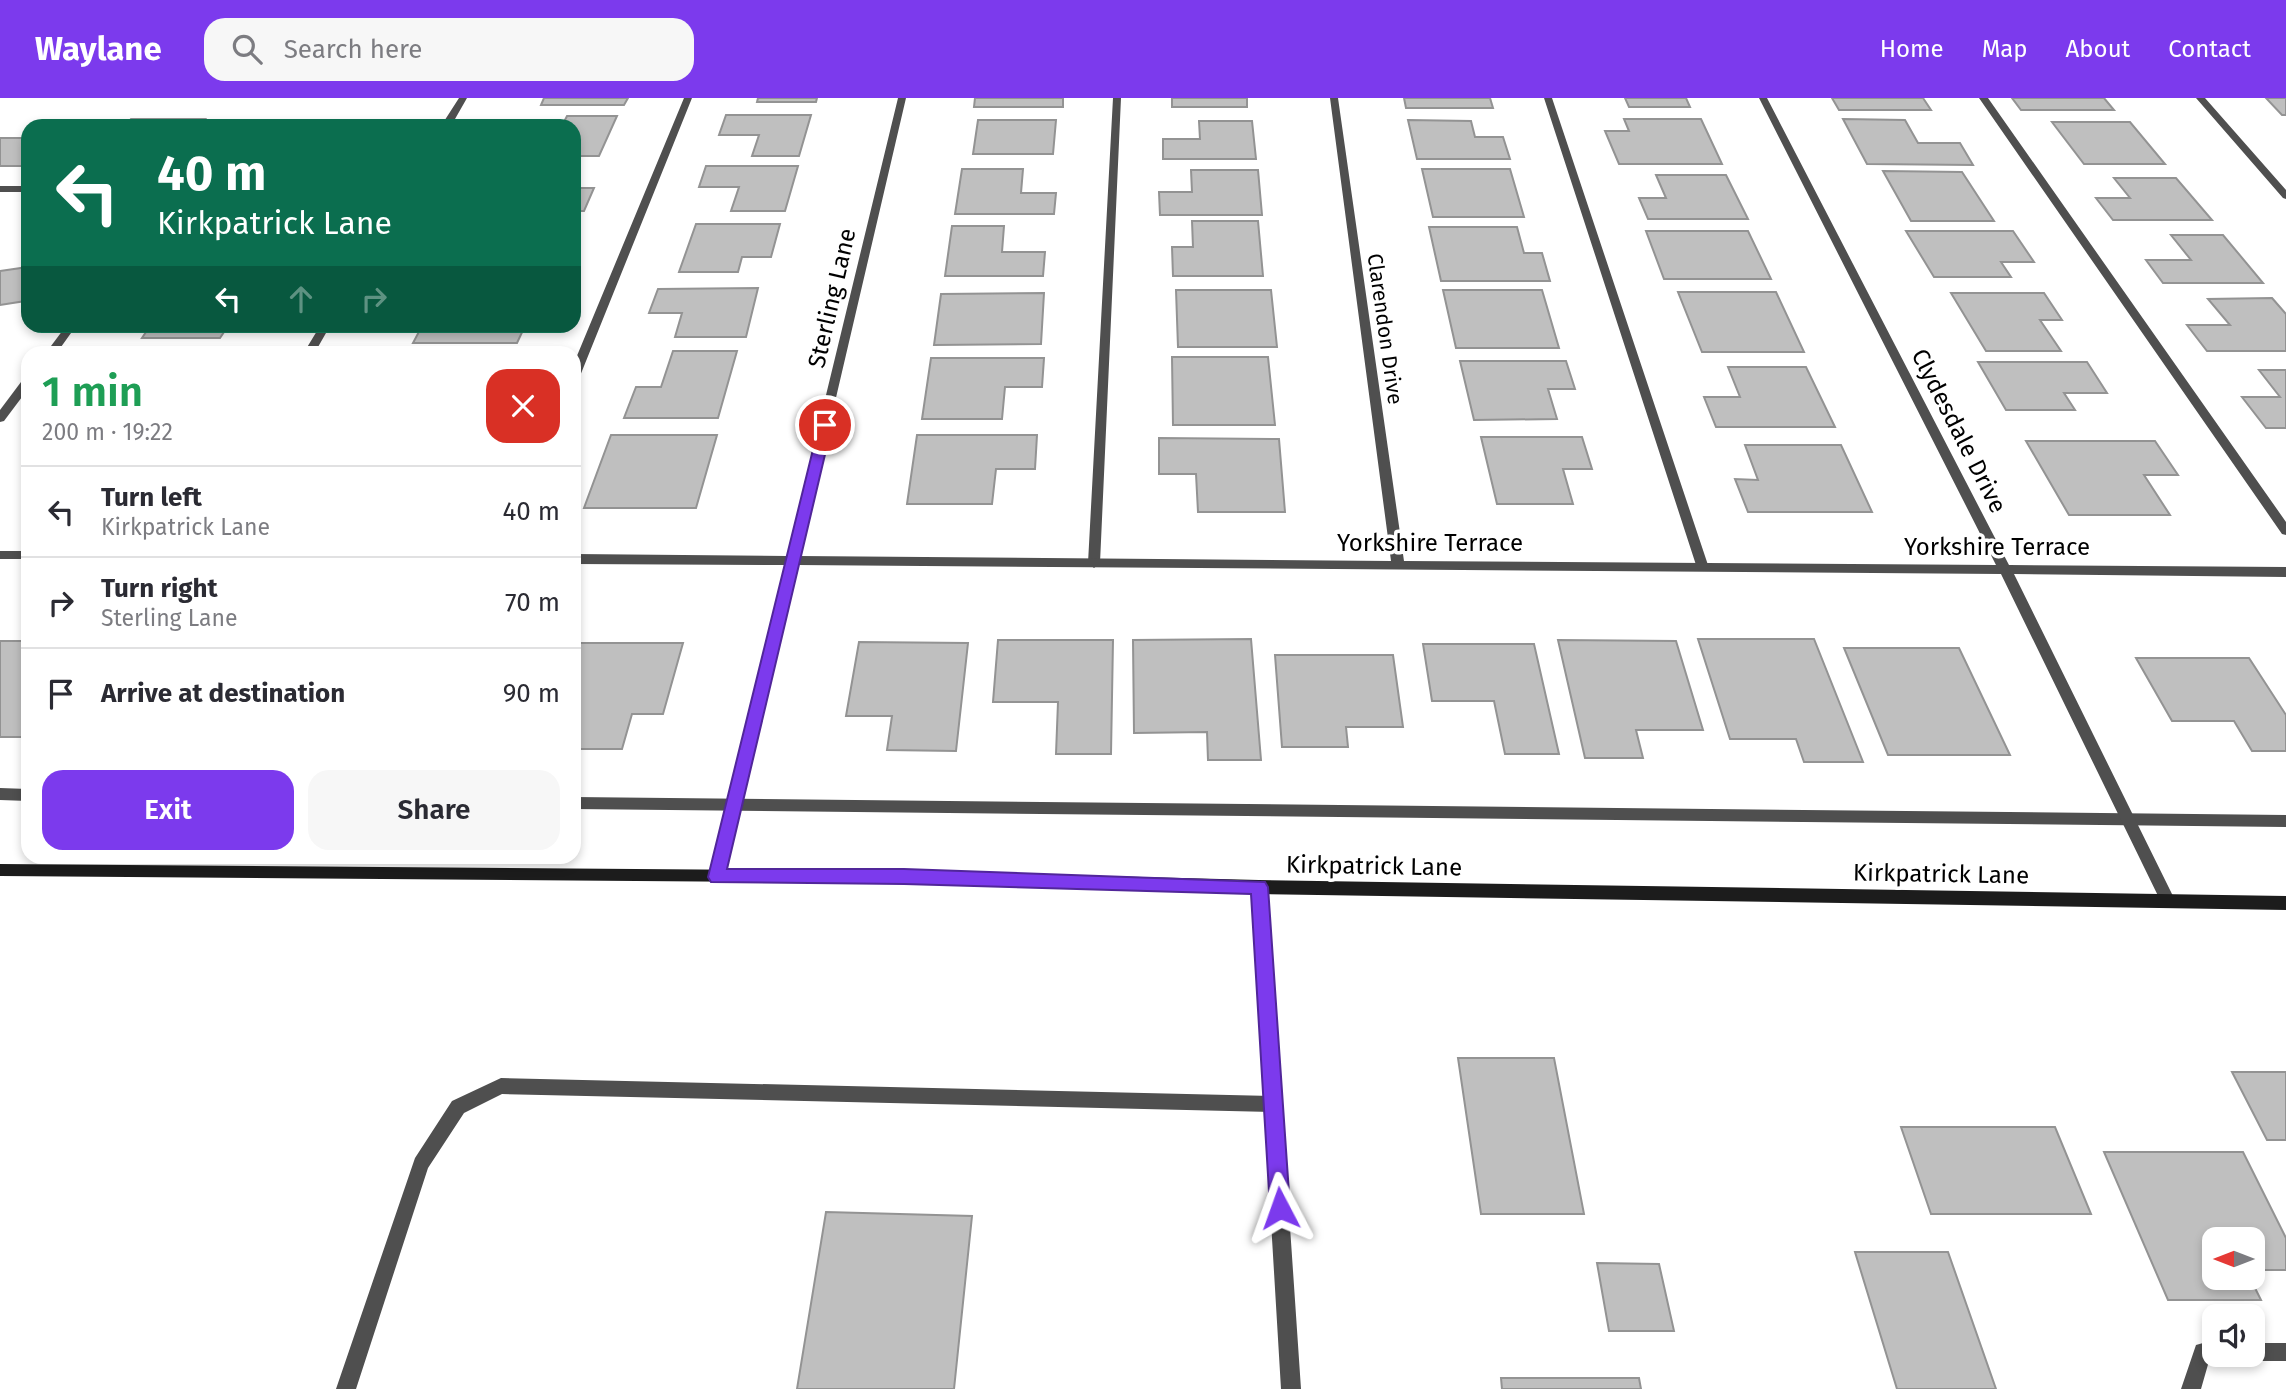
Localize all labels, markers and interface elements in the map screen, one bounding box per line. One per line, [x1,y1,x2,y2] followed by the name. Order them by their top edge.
[204,18,694,81] search box
[35,29,162,69] text: Waylane
[228,30,266,68] icon: search
[284,34,423,65] text: Search here
[1880,35,1944,63] text: Home
[1982,35,2028,63] text: Map
[2066,35,2130,63] text: About
[2168,35,2251,63] text: Contact
[157,144,266,203] text: 40 m
[42,147,133,238] icon: left
[157,204,392,242] text: Kirkpatrick Lane
[802,226,862,370] street label: Sterling Lane
[1362,252,1408,406] street label: Clarendon Drive
[209,280,247,318] icon: left
[282,280,320,318] icon: ahead
[355,280,393,318] icon: right
[1906,344,2012,518] street label: Clydesdale Drive
[42,367,143,417] text: 1 min
[486,369,560,443] button: close
[795,395,855,455] pin
[806,406,844,444] icon: arrive
[42,418,173,446] text: 200 m · 19:22
[101,482,202,513] text: Turn left
[42,493,80,531] icon: left
[502,496,560,527] text: 40 m
[101,513,270,541] text: Kirkpatrick Lane
[1337,529,1523,557] street label: Yorkshire Terrace
[1904,533,2090,561] street label: Yorkshire Terrace
[101,573,218,604] text: Turn right
[42,584,80,622] icon: right
[505,587,560,618] text: 70 m
[101,604,237,632] text: Sterling Lane
[42,675,80,713] icon: arrive
[101,678,345,709] text: Arrive at destination
[503,678,560,709] text: 90 m
[42,770,294,850] button: Exit
[308,770,560,850] button: Share
[1286,850,1462,882] street label: Kirkpatrick Lane
[1853,858,2029,890] street label: Kirkpatrick Lane
[1243,1171,1317,1245] position arrow
[2202,1227,2264,1290] north arrow
[2202,1227,2265,1367] map controls
[2202,1304,2265,1367] button: sound

